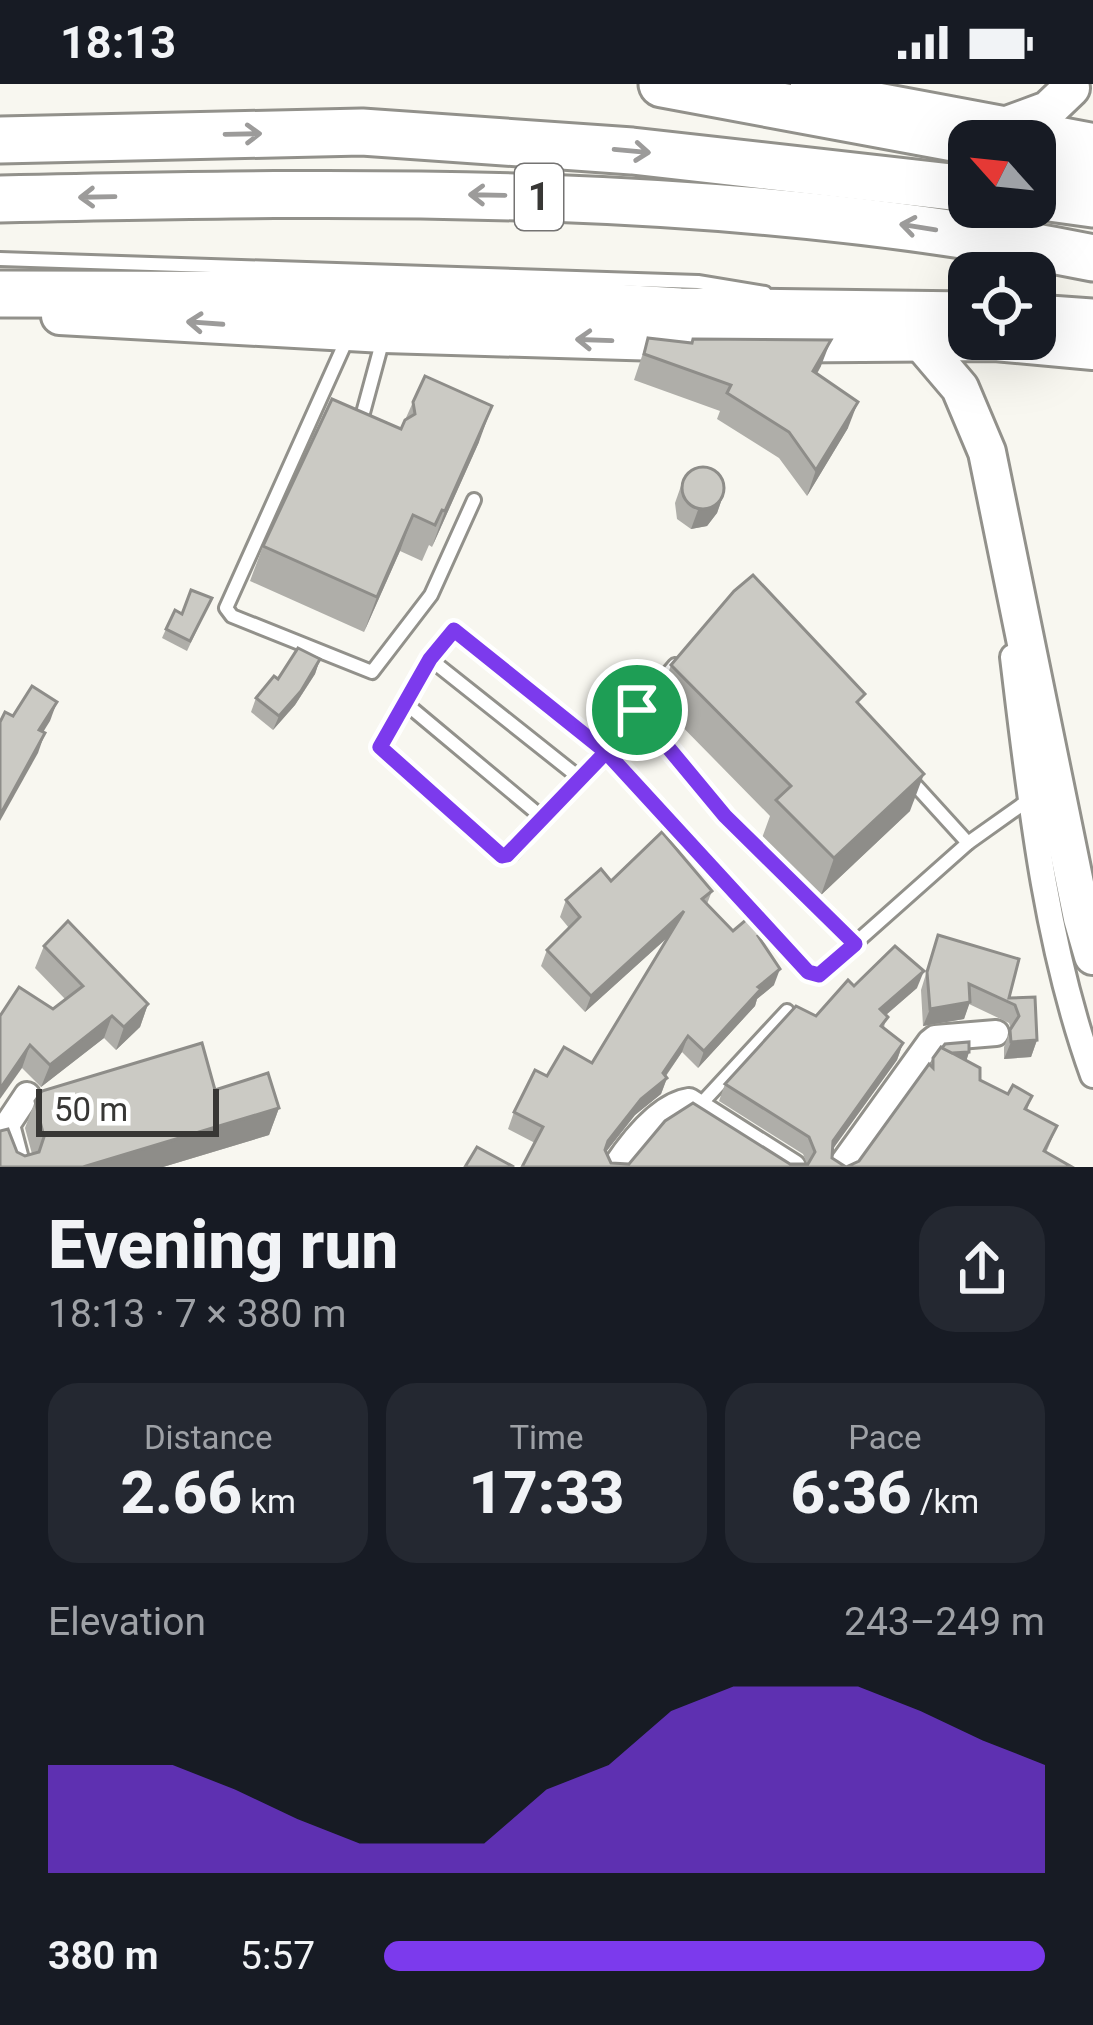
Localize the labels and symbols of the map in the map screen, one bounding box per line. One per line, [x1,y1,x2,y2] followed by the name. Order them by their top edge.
[948,120,1056,228] north arrow
[223,123,262,146] one-way arrow
[612,140,651,163] one-way arrow
[515,164,563,230] road number: 1
[468,184,507,207] one-way arrow
[78,186,117,208] one-way arrow
[899,215,938,238] one-way arrow
[186,311,225,334] one-way arrow
[575,329,614,352] one-way arrow
[586,659,688,761] pin
[36,1083,219,1136] scale bar

